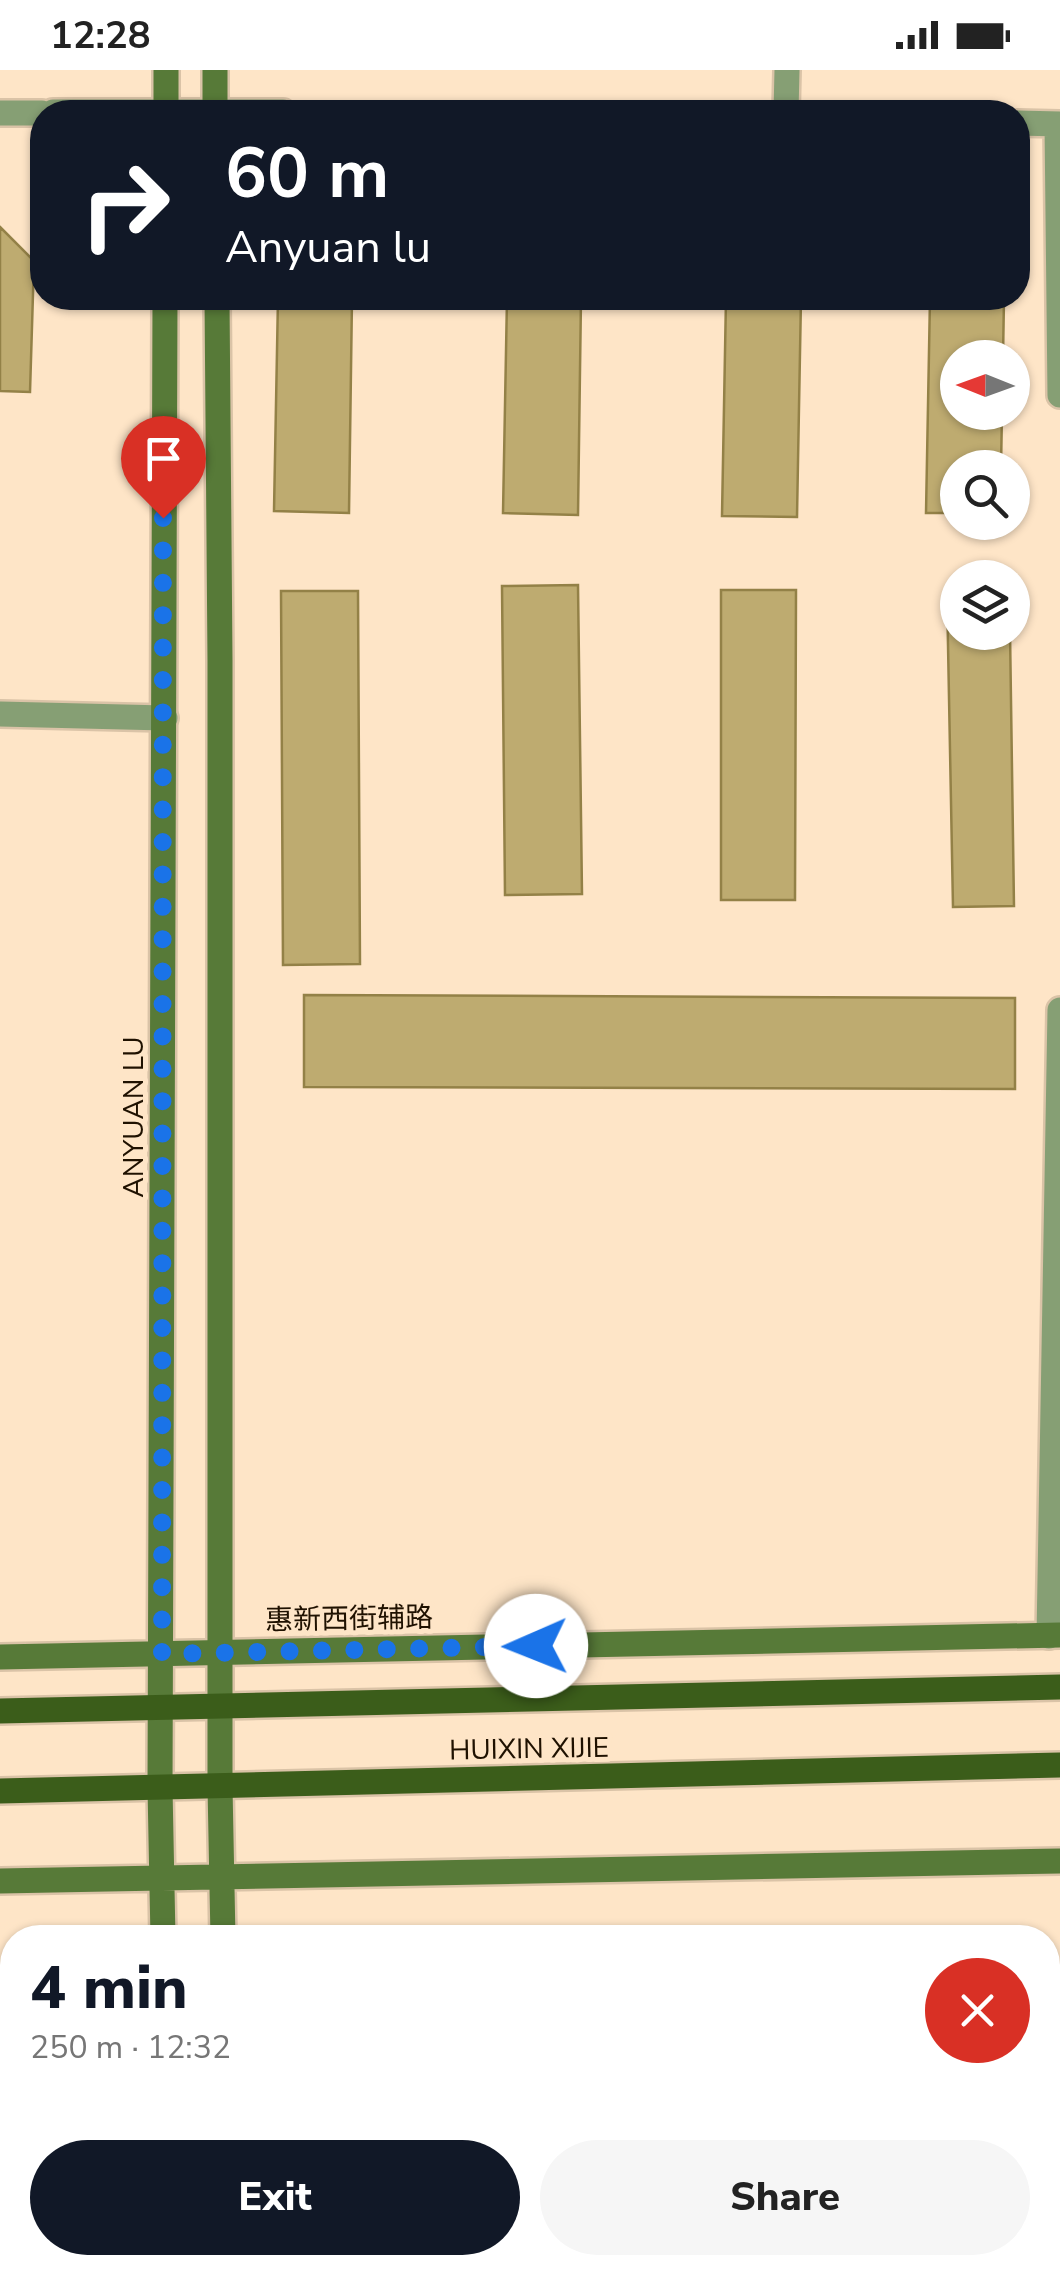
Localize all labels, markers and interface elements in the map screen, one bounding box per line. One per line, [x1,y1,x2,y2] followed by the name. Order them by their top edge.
[50,10,151,61] text: 12:28
[225,126,389,222] text: 60 m
[60,140,190,270] icon: right
[225,217,431,278] text: Anyuan lu
[940,340,1030,430] north arrow
[940,340,1030,650] map controls
[121,416,206,519] pin
[136,431,191,486] icon: arrive
[940,450,1030,540] button: search
[940,560,1030,650] button: layers
[115,1036,153,1198] street label: ANYUAN LU
[484,1594,588,1698] position arrow
[265,1599,433,1639] street label: 惠新西街辅路
[449,1729,609,1769] street label: HUIXIN XIJIE
[30,1947,188,2029] text: 4 min
[925,1958,1030,2063] button: close
[30,2026,231,2069] text: 250 m · 12:32
[30,2140,520,2255] button: Exit
[540,2140,1030,2255] button: Share

